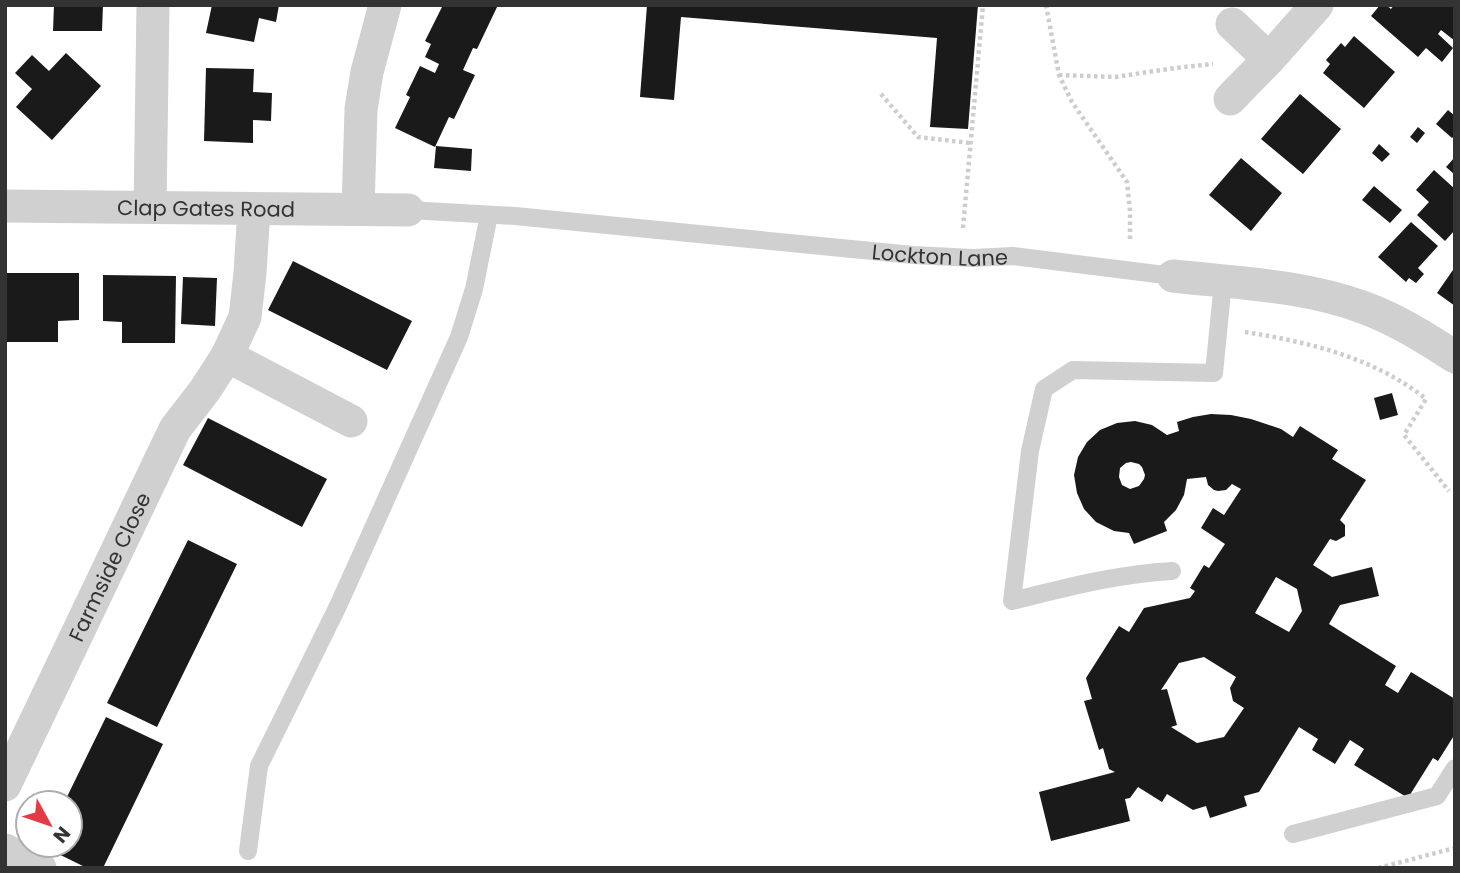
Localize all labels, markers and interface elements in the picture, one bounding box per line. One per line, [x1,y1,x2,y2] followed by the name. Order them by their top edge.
[117,193,295,223] street label: Clap Gates Road
[871,237,1009,273] street label: Lockton Lane
[61,487,157,646] street label: Farmside Close
[14,789,84,859] north arrow
[47,820,77,849] text: N

